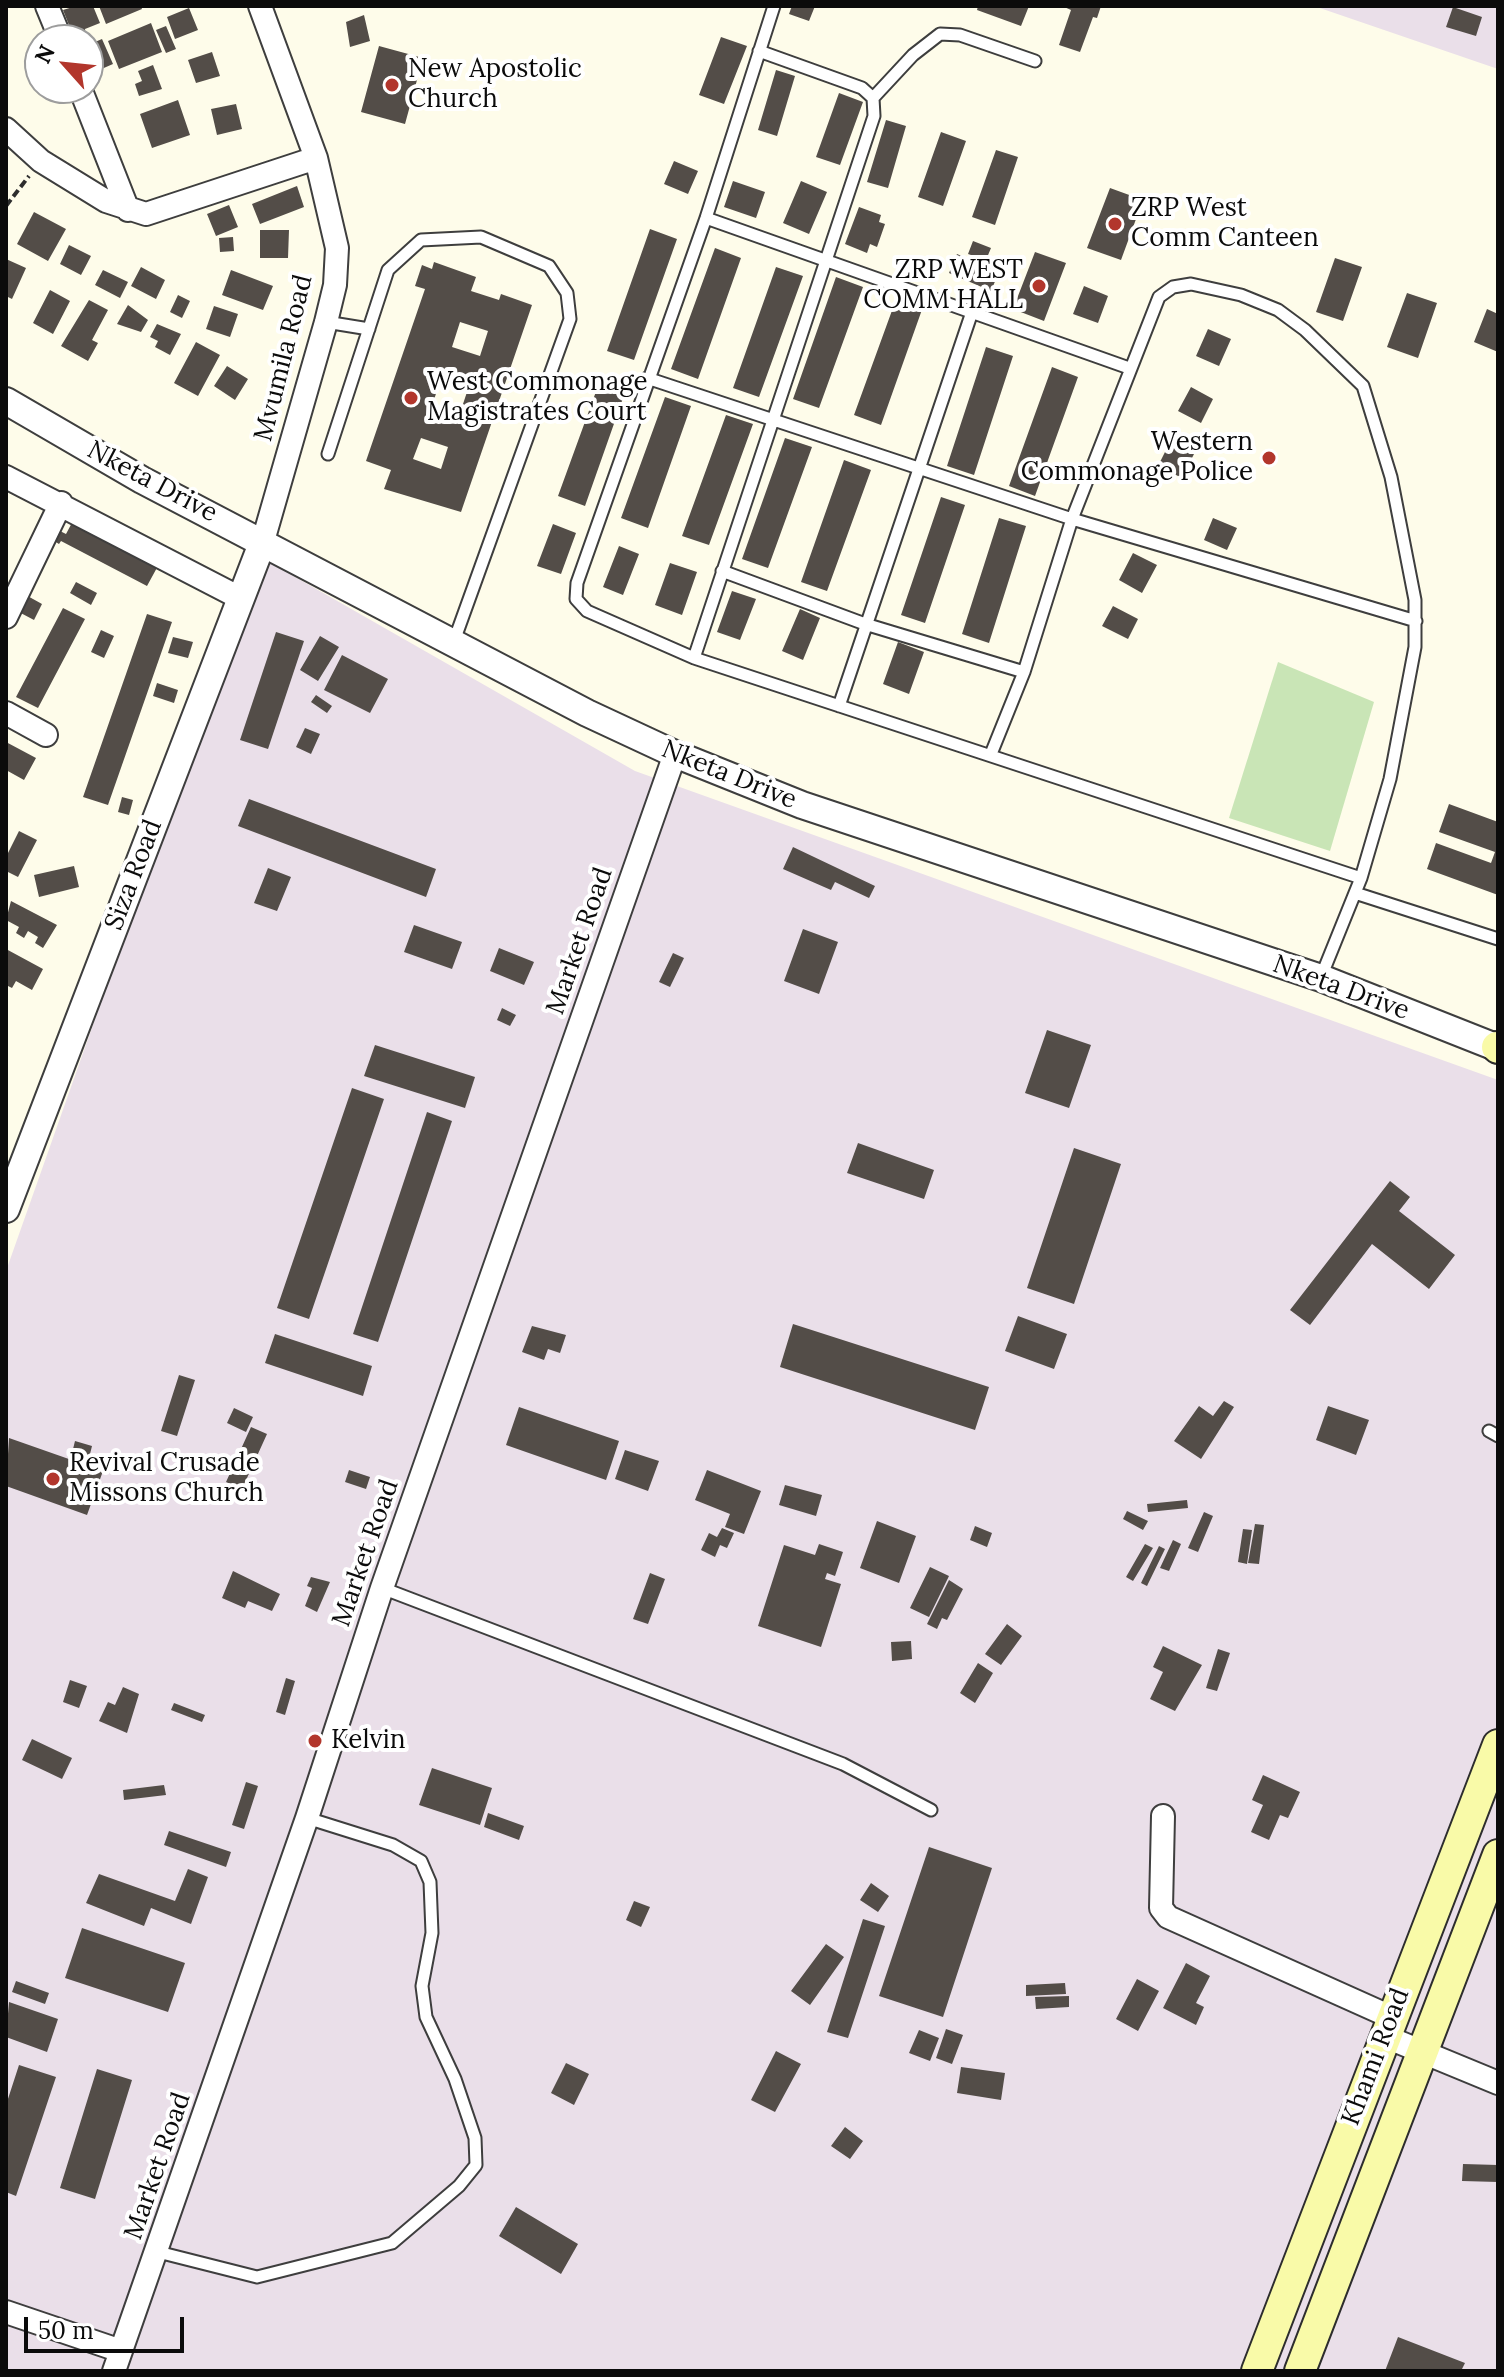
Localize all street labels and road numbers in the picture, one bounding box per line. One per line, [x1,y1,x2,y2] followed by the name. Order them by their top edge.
[248,272,320,444] street label: Mvumila Road
[82,435,222,529] street label: Nketa Drive
[657,734,801,816] street label: Nketa Drive
[99,815,169,935] street label: Siza Road
[540,863,620,1019] street label: Market Road
[1269,949,1413,1027] street label: Nketa Drive
[326,1475,406,1631] street label: Market Road
[1336,1984,1416,2130] street label: Khami Road
[118,2088,198,2244] street label: Market Road

